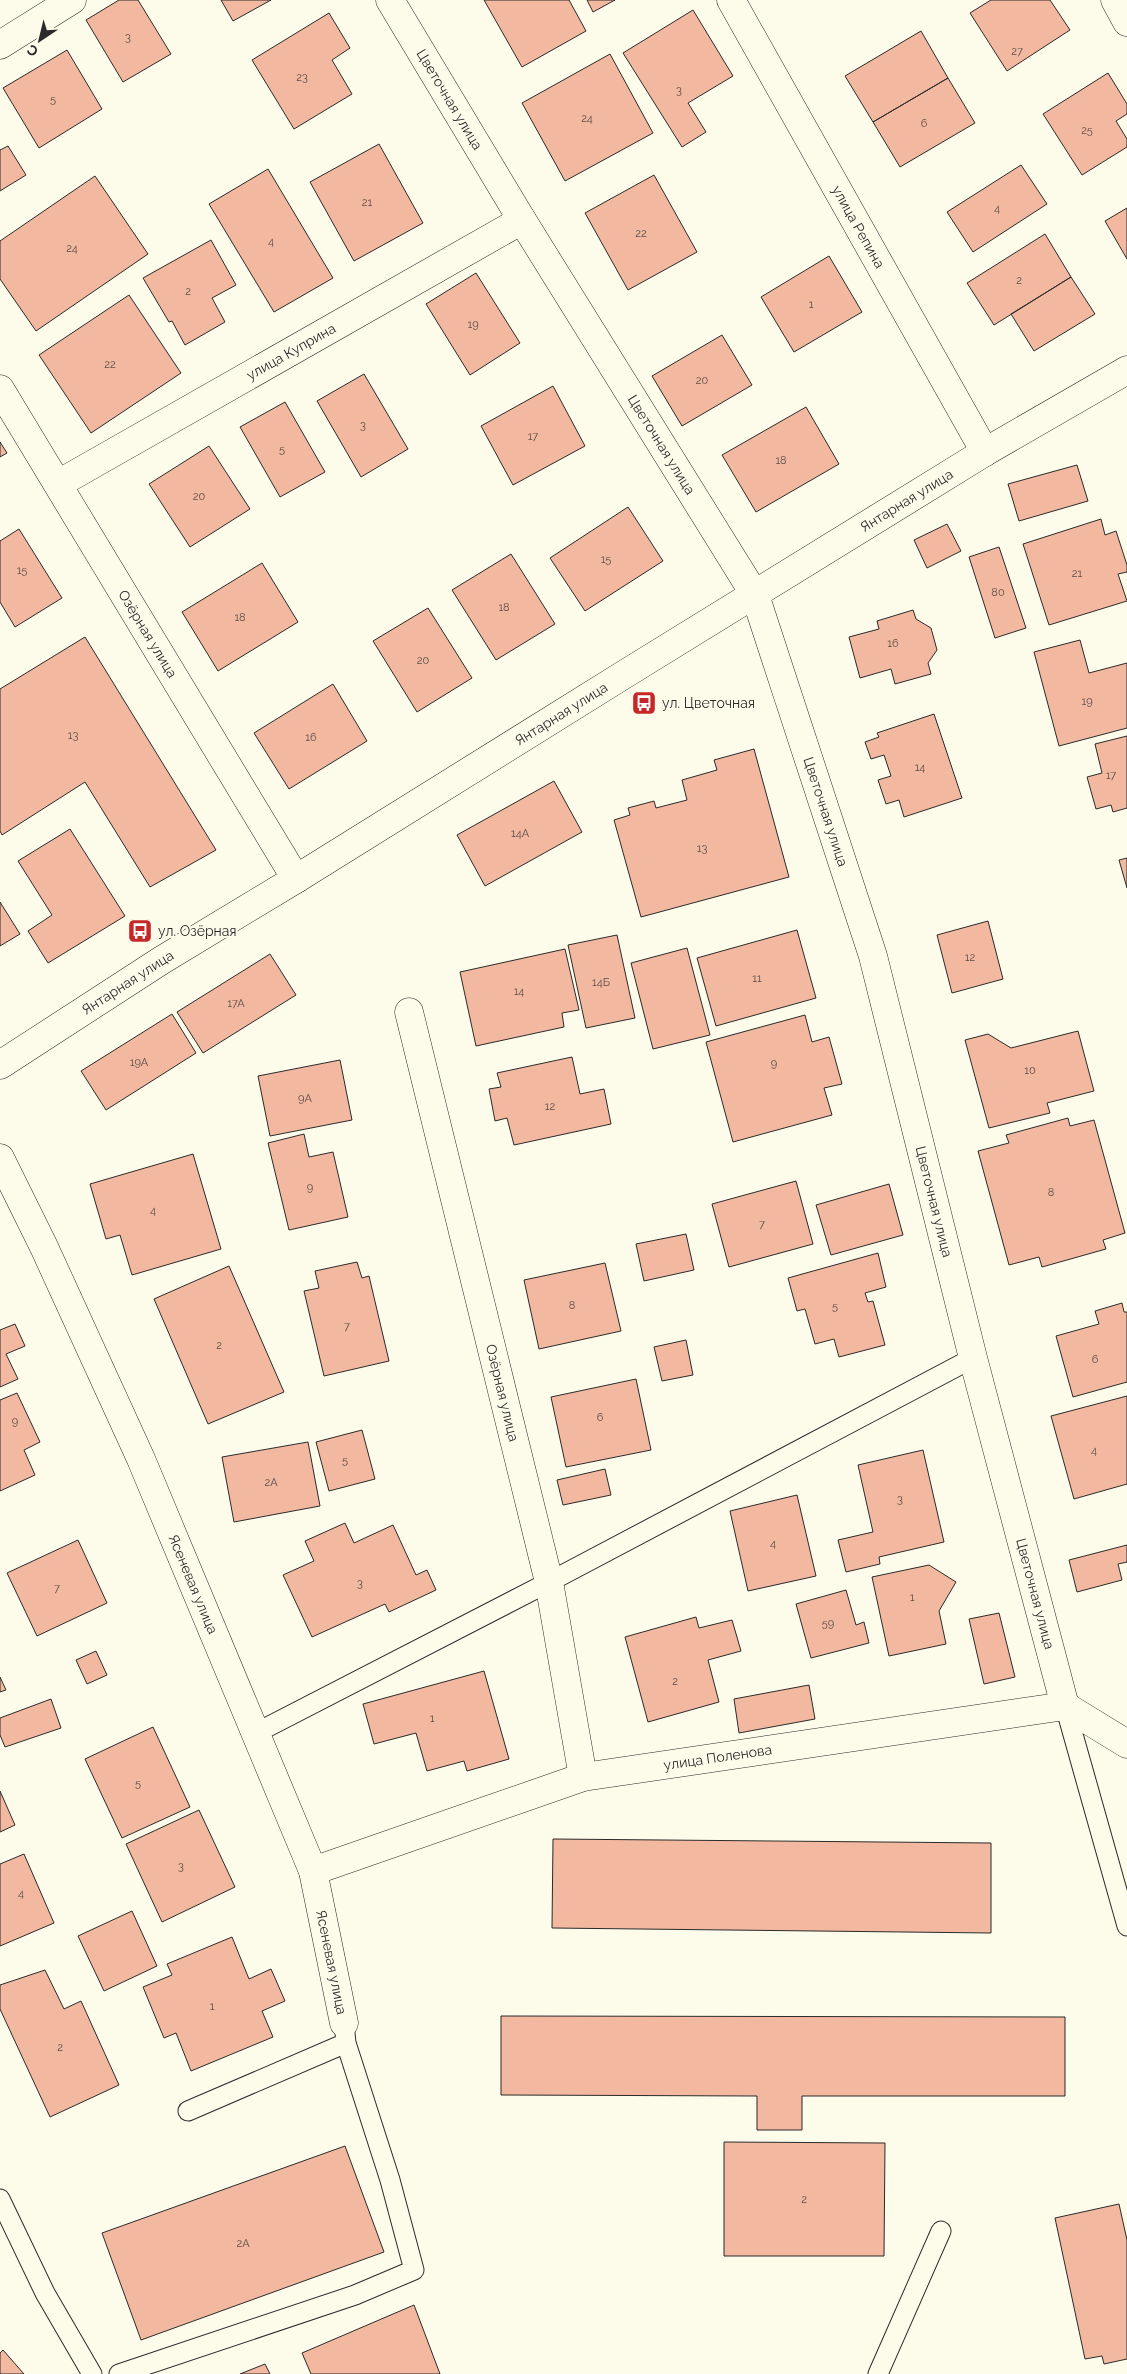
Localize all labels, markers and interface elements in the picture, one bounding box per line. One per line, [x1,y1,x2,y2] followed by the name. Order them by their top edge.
[15,15,65,65] north arrow
[125,31,131,44] house number: 3
[24,41,41,60] text: С
[1011,45,1023,58] house number: 27
[413,46,486,153] street label: Цветочная улица
[296,71,308,84] house number: 23
[676,84,682,97] house number: 3
[50,93,56,106] house number: 5
[581,112,593,125] house number: 24
[921,117,928,130] house number: 6
[1081,124,1093,137] house number: 25
[829,183,888,271] street label: улица Репина
[362,196,373,209] house number: 21
[994,202,1000,215] house number: 4
[635,227,647,240] house number: 22
[268,235,274,248] house number: 4
[66,242,78,255] house number: 24
[1016,274,1022,287] house number: 2
[185,285,191,298] house number: 2
[809,298,814,311] house number: 1
[467,318,479,331] house number: 19
[244,320,338,383] street label: улица Куприна
[104,358,116,371] house number: 22
[696,374,708,387] house number: 20
[625,392,698,497] street label: Цветочная улица
[360,419,366,432] house number: 3
[528,430,538,443] house number: 17
[279,443,285,456] house number: 5
[775,454,787,467] house number: 18
[857,466,956,535] street label: Янтарная улица
[193,490,205,503] house number: 20
[601,553,611,566] house number: 15
[17,564,27,577] house number: 15
[1072,567,1083,580] house number: 21
[991,586,1005,599] house number: 80
[115,587,181,681] street label: Озёрная улица
[498,601,510,614] house number: 18
[234,611,246,624] house number: 18
[887,637,899,650] house number: 16
[417,654,429,667] house number: 20
[512,679,610,749] street label: Янтарная улица
[631,690,657,716] bus stop icon: ул. Цветочная
[662,695,755,711] place label: ул. Цветочная
[1081,695,1093,708] house number: 19
[68,729,78,742] house number: 13
[305,731,317,744] house number: 16
[800,755,851,868] street label: Цветочная улица
[915,761,925,774] house number: 14
[1106,769,1116,782] house number: 17
[511,827,530,840] house number: 14А
[697,842,707,855] house number: 13
[127,918,153,944] bus stop icon: ул. Озёрная
[158,923,237,939] place label: ул. Озёрная
[79,947,176,1018] street label: Янтарная улица
[965,951,975,964] house number: 12
[752,972,762,985] house number: 11
[592,976,610,989] house number: 14Б
[514,985,524,998] house number: 14
[227,997,245,1010] house number: 17А
[130,1056,149,1069] house number: 19А
[771,1057,777,1070] house number: 9
[1024,1064,1036,1077] house number: 10
[298,1092,313,1105] house number: 9А
[545,1100,555,1113] house number: 12
[913,1144,956,1259] street label: Цветочная улица
[307,1181,313,1194] house number: 9
[1048,1186,1054,1199] house number: 8
[150,1204,156,1217] house number: 4
[759,1218,765,1231] house number: 7
[569,1299,575,1312] house number: 8
[832,1300,838,1313] house number: 5
[344,1320,350,1333] house number: 7
[216,1339,222,1352] house number: 2
[483,1342,522,1443] street label: Озёрная улица
[1092,1353,1099,1366] house number: 6
[597,1411,604,1424] house number: 6
[12,1415,18,1428] house number: 9
[1091,1444,1097,1457] house number: 4
[342,1454,348,1467] house number: 5
[264,1476,278,1489] house number: 2А
[897,1493,903,1506] house number: 3
[165,1532,221,1636] street label: Ясеневая улица
[770,1537,776,1550] house number: 4
[1013,1537,1058,1651] street label: Цветочная улица
[357,1577,363,1590] house number: 3
[54,1582,60,1595] house number: 7
[910,1591,915,1604] house number: 1
[822,1617,834,1630] house number: 59
[672,1675,678,1688] house number: 2
[430,1712,435,1725] house number: 1
[662,1741,773,1773] street label: улица Поленова
[135,1777,141,1790] house number: 5
[178,1860,184,1873] house number: 3
[18,1887,24,1900] house number: 4
[313,1909,350,2016] street label: Ясеневая улица
[210,2000,215,2013] house number: 1
[57,2041,63,2054] house number: 2
[801,2193,807,2206] house number: 2
[236,2237,250,2250] house number: 2А

